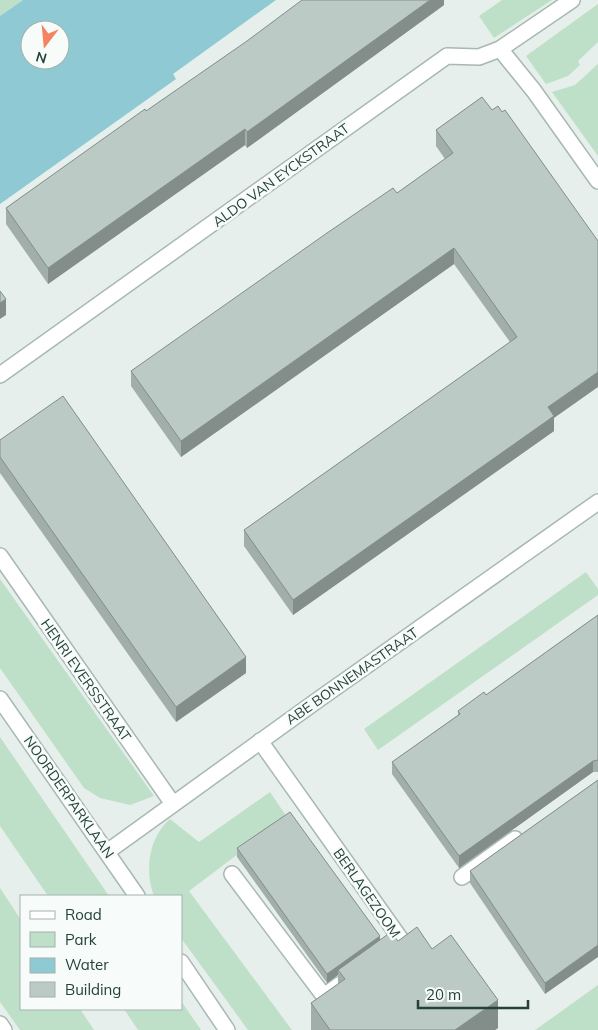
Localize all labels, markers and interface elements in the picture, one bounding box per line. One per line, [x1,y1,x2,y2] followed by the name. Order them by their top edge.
[20,20,70,70] north arrow
[34,47,49,68] text: N
[209,119,353,231] street label: ALDO VAN EYCKSTRAAT
[37,615,135,745] street label: HENRI EVERSSTRAAT
[282,623,422,729] street label: ABE BONNEMASTRAAT
[20,732,118,862] street label: NOORDERPARKLAAN
[329,845,405,941] street label: BERLAGEZOOM
[20,895,182,1010] legend
[65,905,102,924] text: Road
[65,930,97,949] text: Park
[65,955,109,974] text: Water
[418,978,528,1010] scale bar
[65,980,121,999] text: Building
[426,985,461,1004] text: 20 m

